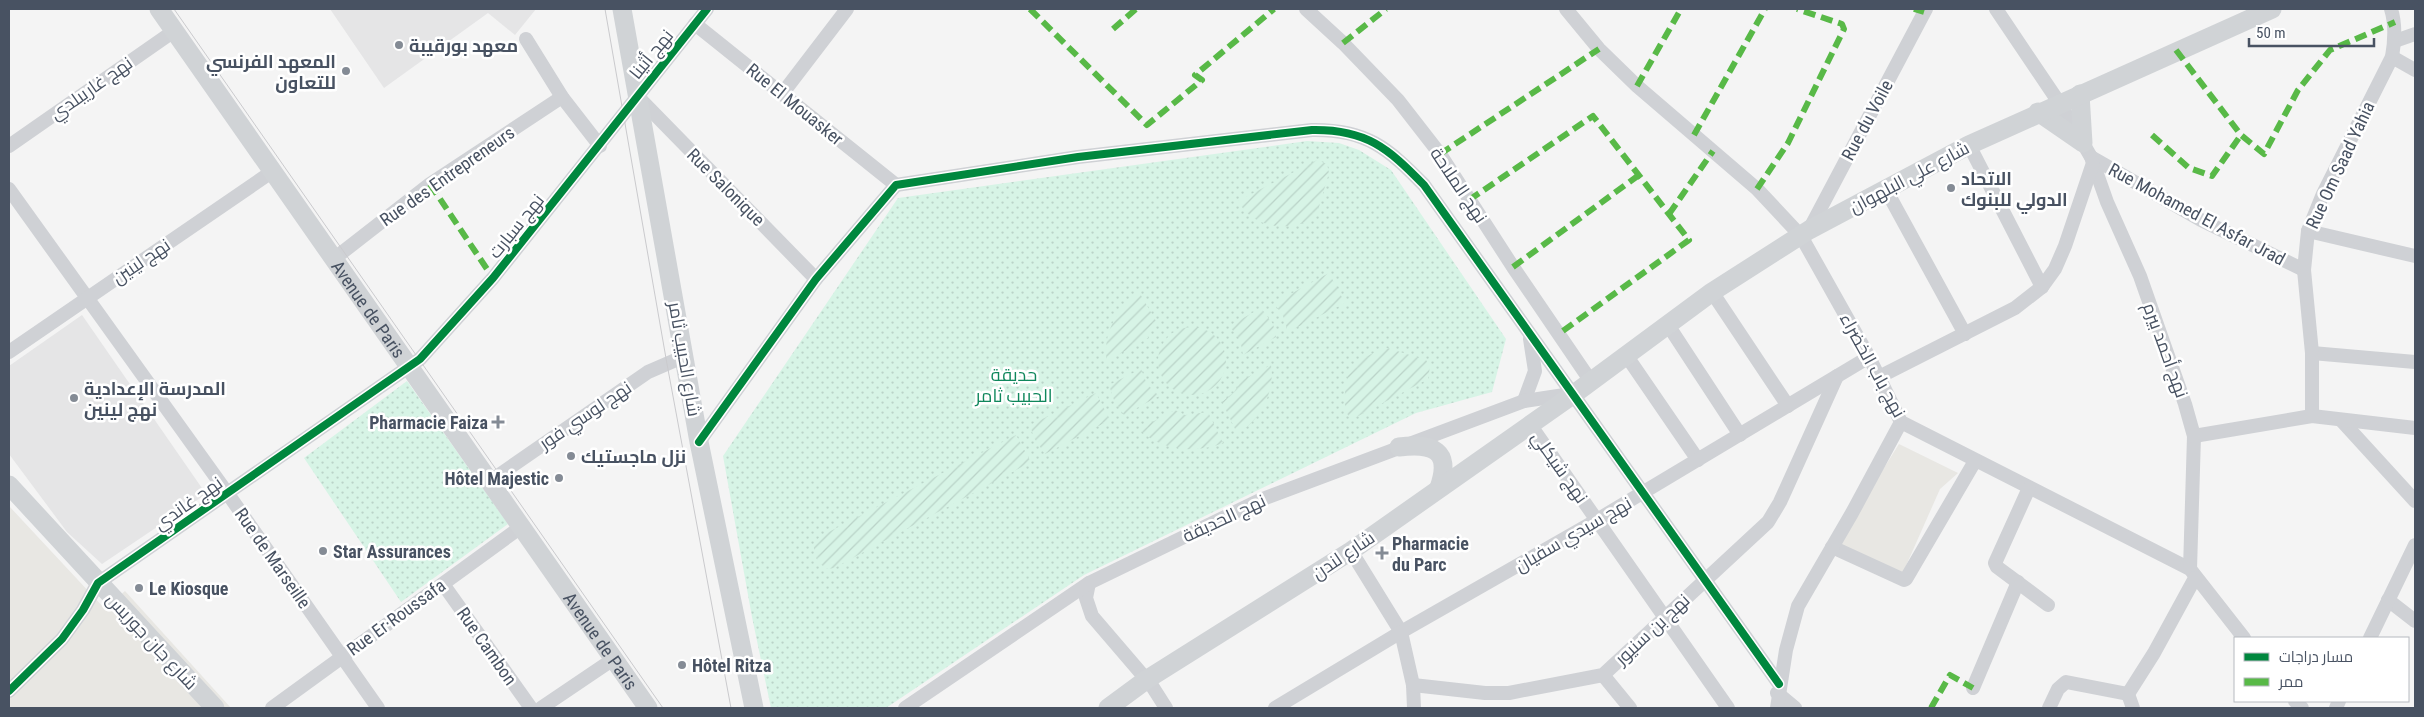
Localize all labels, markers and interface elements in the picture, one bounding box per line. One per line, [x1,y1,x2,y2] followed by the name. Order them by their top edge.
[2249,15,2374,47] scale bar
[2256,24,2286,42] text: 50 m
[625,25,679,84] street label: نهج أثينا
[409,35,518,57] place label: معهد بورقيبة
[393,39,405,51] marker: معهد بورقيبة
[206,51,336,94] place label: المعهد الفرنسي للتعاون
[46,52,138,127] street label: نهج غاريبلدي
[743,59,848,150] street label: Rue El Mouasker
[340,65,352,77] marker: المعهد الفرنسي للتعاون
[1837,76,1897,164] street label: Rue du Voile
[2301,98,2379,232] street label: Rue Om Saad Yahia
[376,122,518,230] street label: Rue des Entrepreneurs
[1846,137,1974,221] street label: شارع علي البلهوان
[1424,143,1492,228] street label: نهج الملاحة
[683,144,769,230] street label: Rue Salonique
[2105,159,2289,269] street label: Rue Mohamed El Asfar Jrad
[1961,168,2068,215] place label: الاتحاد الدولي للبنوك
[1945,182,1957,194] marker: الاتحاد الدولي للبنوك
[484,190,550,264] street label: نهج سبارت
[108,234,175,290] street label: نهج لينين
[328,256,410,362] street label: Avenue de Paris
[662,299,705,418] street label: شارع الحبيب ثامر
[2137,300,2193,401] street label: نهج أحمد بيرم
[1834,309,1910,422] street label: نهج باب الخضراء
[974,364,1053,407] park label: حديقة الحبيب ثامر
[534,376,637,457] street label: نهج لوسي فور
[84,378,226,422] place label: المدرسة الإعدادية نهج لينين
[68,392,80,404] marker: المدرسة الإعدادية نهج لينين
[369,412,488,433] place label: Pharmacie Faiza
[492,416,504,428] marker: Pharmacie Faiza
[1524,427,1592,509] street label: نهج شيكلي
[581,446,686,468] place label: نزل ماجستيك
[565,450,577,462] marker: نزل ماجستيك
[445,468,549,489] place label: Hôtel Majestic
[150,472,229,537] street label: نهج غاندي
[553,472,565,484] marker: Hôtel Majestic
[1179,490,1270,548] street label: نهج الحديقة
[1511,492,1637,579] street label: نهج سيدي سفيان
[231,504,315,612] street label: Rue de Marseille
[1308,526,1379,585] street label: شارع لندن
[1392,533,1469,575] place label: Pharmacie du Parc
[333,541,451,562] place label: Star Assurances
[317,545,329,557] marker: Star Assurances
[1376,547,1388,559] marker: Pharmacie du Parc
[343,574,449,660] street label: Rue Er·Roussafa
[149,578,229,599] place label: Le Kiosque
[133,582,145,594] marker: Le Kiosque
[100,588,202,695] street label: شارع جان جوريس
[560,588,642,693] street label: Avenue de Paris
[1610,589,1695,671] street label: نهج بن سنيور
[453,603,521,689] street label: Rue Cambon
[2234,637,2409,702] legend
[2279,648,2353,666] text: مسار دراجات
[692,655,771,676] place label: Hôtel Ritza
[676,659,688,671] marker: Hôtel Ritza
[2278,673,2303,691] text: ممر

